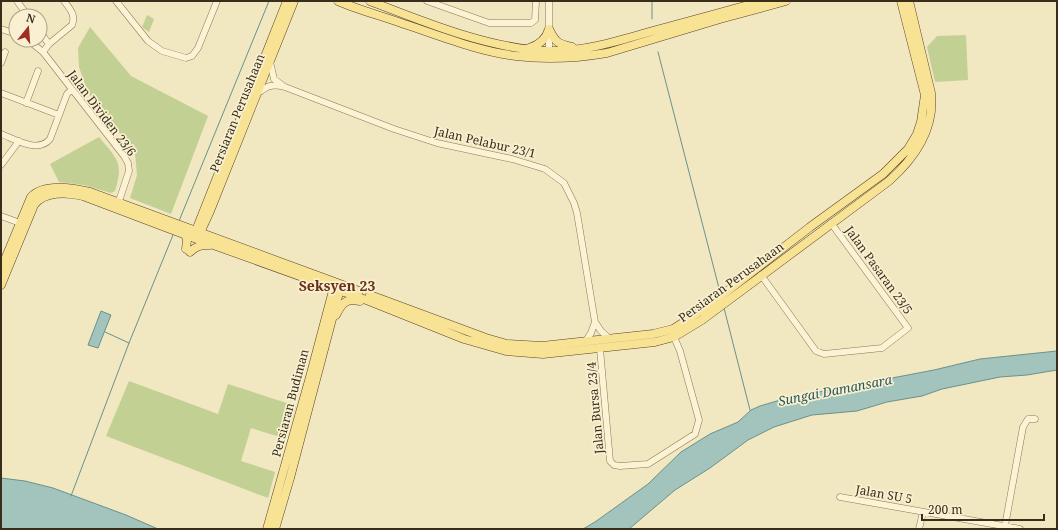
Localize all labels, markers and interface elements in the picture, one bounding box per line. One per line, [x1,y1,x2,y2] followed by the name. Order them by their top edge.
[8,8,48,48] north arrow
[25,10,38,26] text: N
[205,51,269,175] street label: Persiaran Perusahaan
[63,66,140,160] street label: Jalan Dividen 23/6
[432,122,538,162] street label: Jalan Pelabur 23/1
[841,222,917,318] street label: Jalan Pasaran 23/5
[675,238,787,326] street label: Persiaran Perusahaan
[299,276,375,295] district label: Seksyen 23
[267,347,313,459] street label: Persiaran Budiman
[582,361,608,456] street label: Jalan Bursa 23/4
[777,370,894,410] water label: Sungai Damansara
[853,480,914,507] street label: Jalan SU 5
[922,496,1044,522] scale bar
[928,501,963,518] text: 200 m

